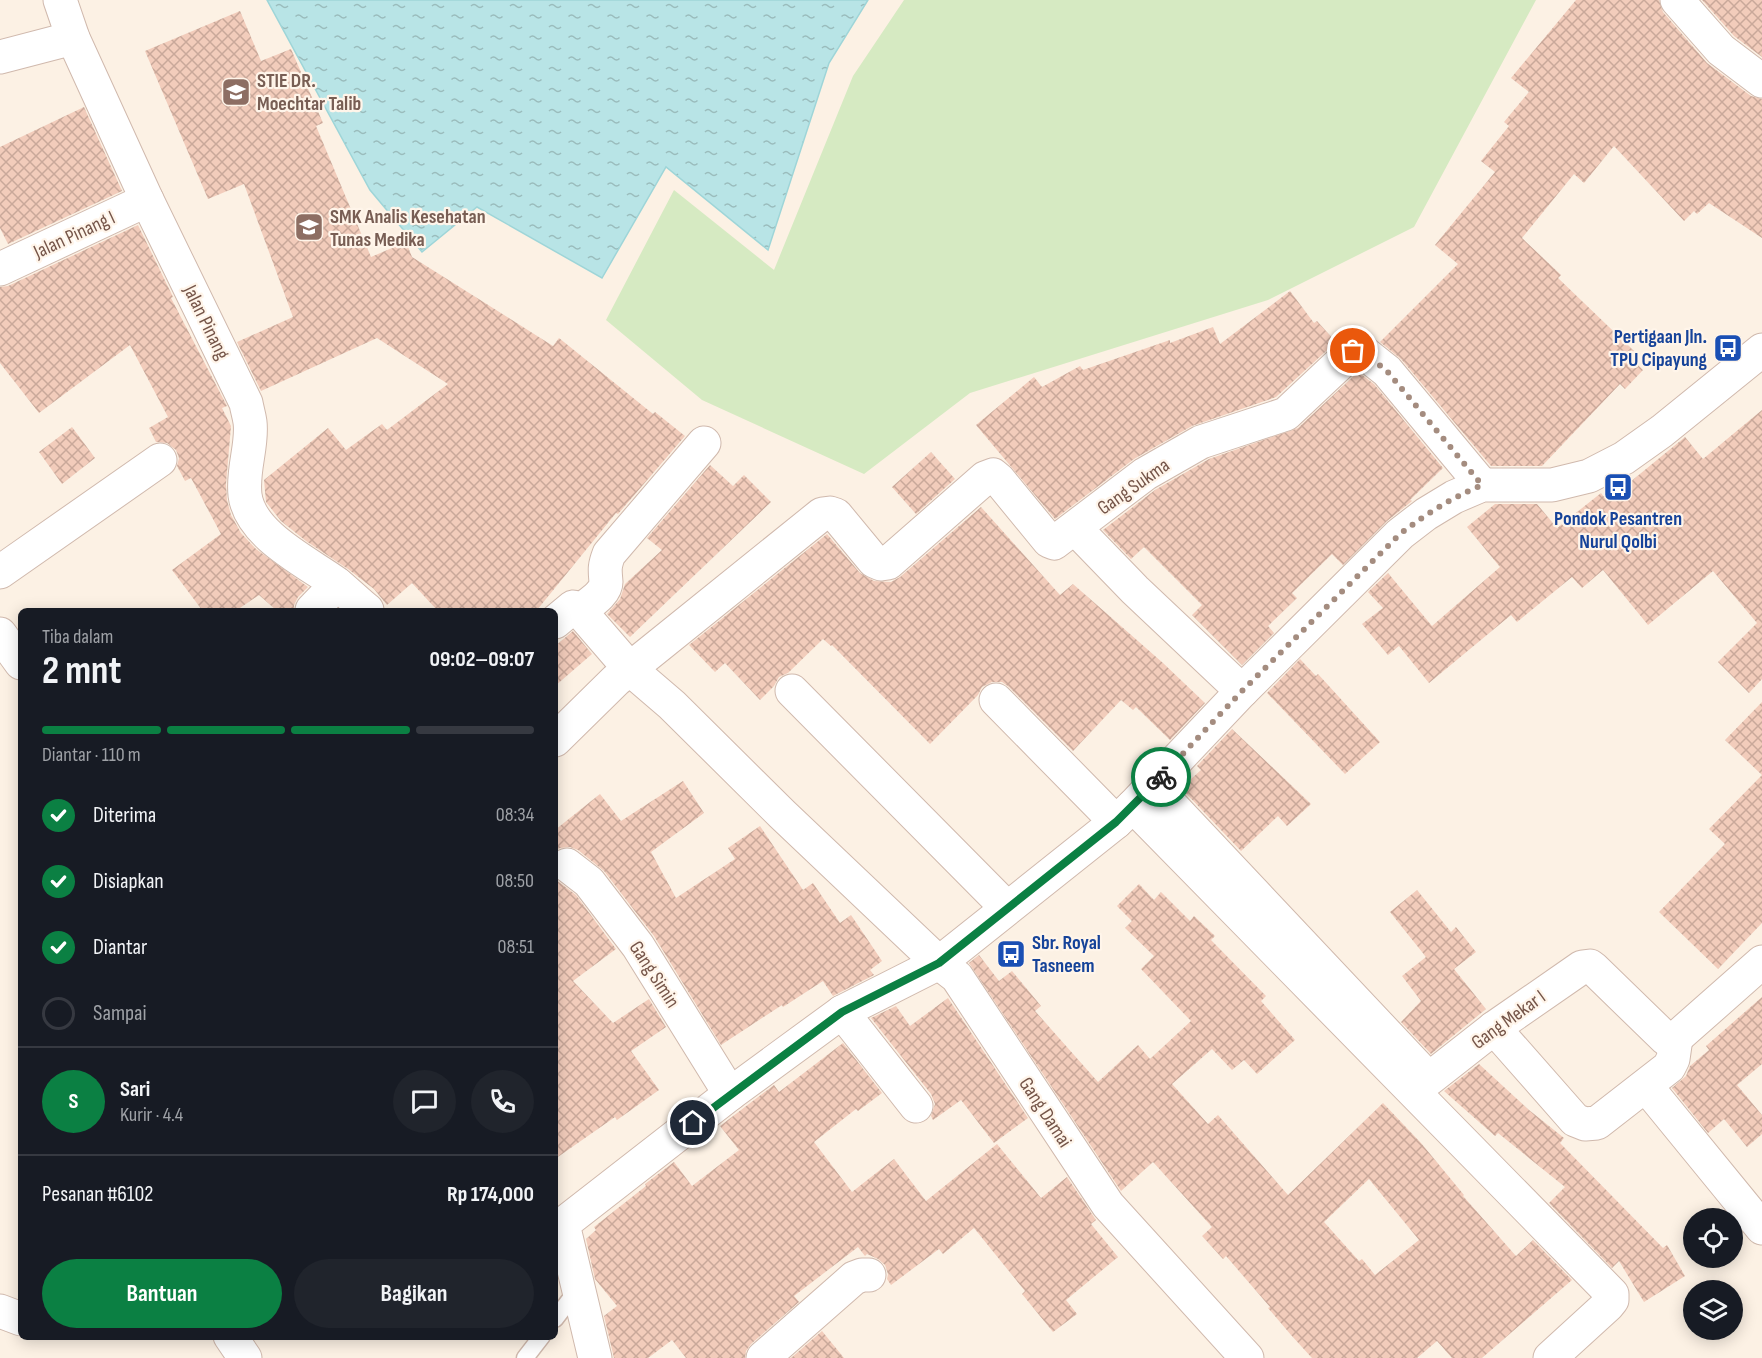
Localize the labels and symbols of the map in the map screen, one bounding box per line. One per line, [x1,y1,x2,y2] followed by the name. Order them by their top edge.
[257,69,361,116] place label: STIE DR. Moechtar Talib
[220,76,252,108] school or university icon: STIE DR. Moechtar Talib
[330,205,486,252] place label: SMK Analis Kesehatan Tunas Medika
[29,206,119,265] street label: Jalan Pinang I
[293,211,325,243] school or university icon: SMK Analis Kesehatan Tunas Medika
[177,280,234,364] street label: Jalan Pinang
[1327,325,1378,376] pin
[1610,325,1708,372] place label: Pertigaan Jln. TPU Cipayung
[1712,332,1744,364] bus stop icon: Pertigaan Jln. TPU Cipayung
[1093,453,1174,520] street label: Gang Sukma
[1602,471,1634,503] bus stop icon: Pondok Pesantren Nurul Qolbi
[1554,507,1682,554] place label: Pondok Pesantren Nurul Qolbi
[1131,747,1191,807] courier
[1032,931,1101,978] place label: Sbr. Royal Tasneem
[624,937,685,1012] street label: Gang Simin
[995,938,1027,970] bus stop icon: Sbr. Royal Tasneem
[1467,985,1550,1055] street label: Gang Mekar I
[1014,1073,1077,1152] street label: Gang Damai
[667,1097,718,1148] pin

